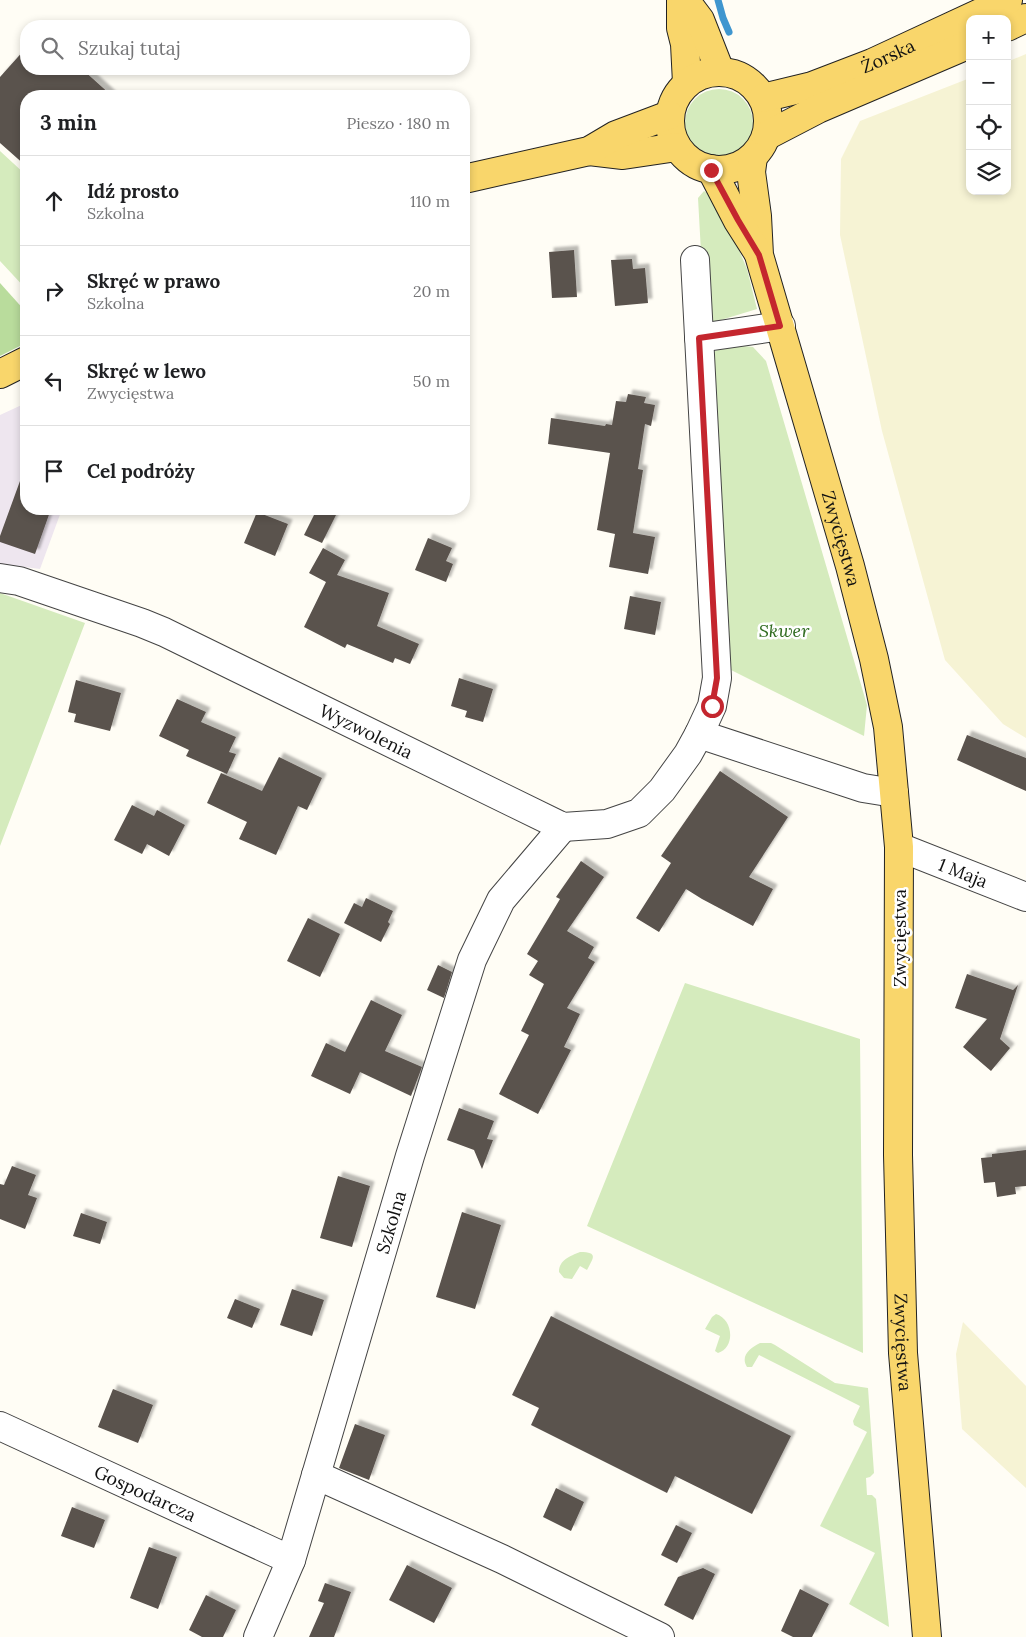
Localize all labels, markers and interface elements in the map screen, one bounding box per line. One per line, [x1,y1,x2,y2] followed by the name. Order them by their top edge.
[966,15,1011,195] map controls
[966,15,1011,60] button: +
[20,20,470,75] search box
[858,33,918,78] street label: Żorska
[38,34,66,62] icon: search
[78,36,181,60] text: Szukaj tutaj
[966,60,1011,105] button: −
[966,105,1011,150] button: locate
[40,109,97,136] text: 3 min
[347,113,450,133] text: Pieszo · 180 m
[966,150,1011,195] button: layers
[700,159,723,182] route end
[87,179,179,203] text: Idź prosto
[40,187,68,215] icon: ahead
[410,191,450,211] text: 110 m
[87,203,144,223] text: Szkolna
[87,269,220,293] text: Skręć w prawo
[40,277,68,305] icon: right
[413,281,450,301] text: 20 m
[87,293,144,313] text: Szkolna
[87,359,206,383] text: Skręć w lewo
[40,367,68,395] icon: left
[413,371,450,391] text: 50 m
[87,383,174,403] text: Zwycięstwa
[40,457,68,485] icon: arrive
[87,459,195,483] text: Cel podróży
[817,488,866,589] street label: Zwycięstwa
[759,619,810,642] park label: Skwer
[701,695,724,718] route start
[316,698,417,763] street label: Wyzwolenia
[935,852,991,892] street label: 1 Maja
[888,889,911,987] street label: Zwycięstwa
[370,1188,411,1256] street label: Szkolna
[890,1293,918,1392] street label: Zwycięstwa
[91,1460,200,1526] street label: Gospodarcza

